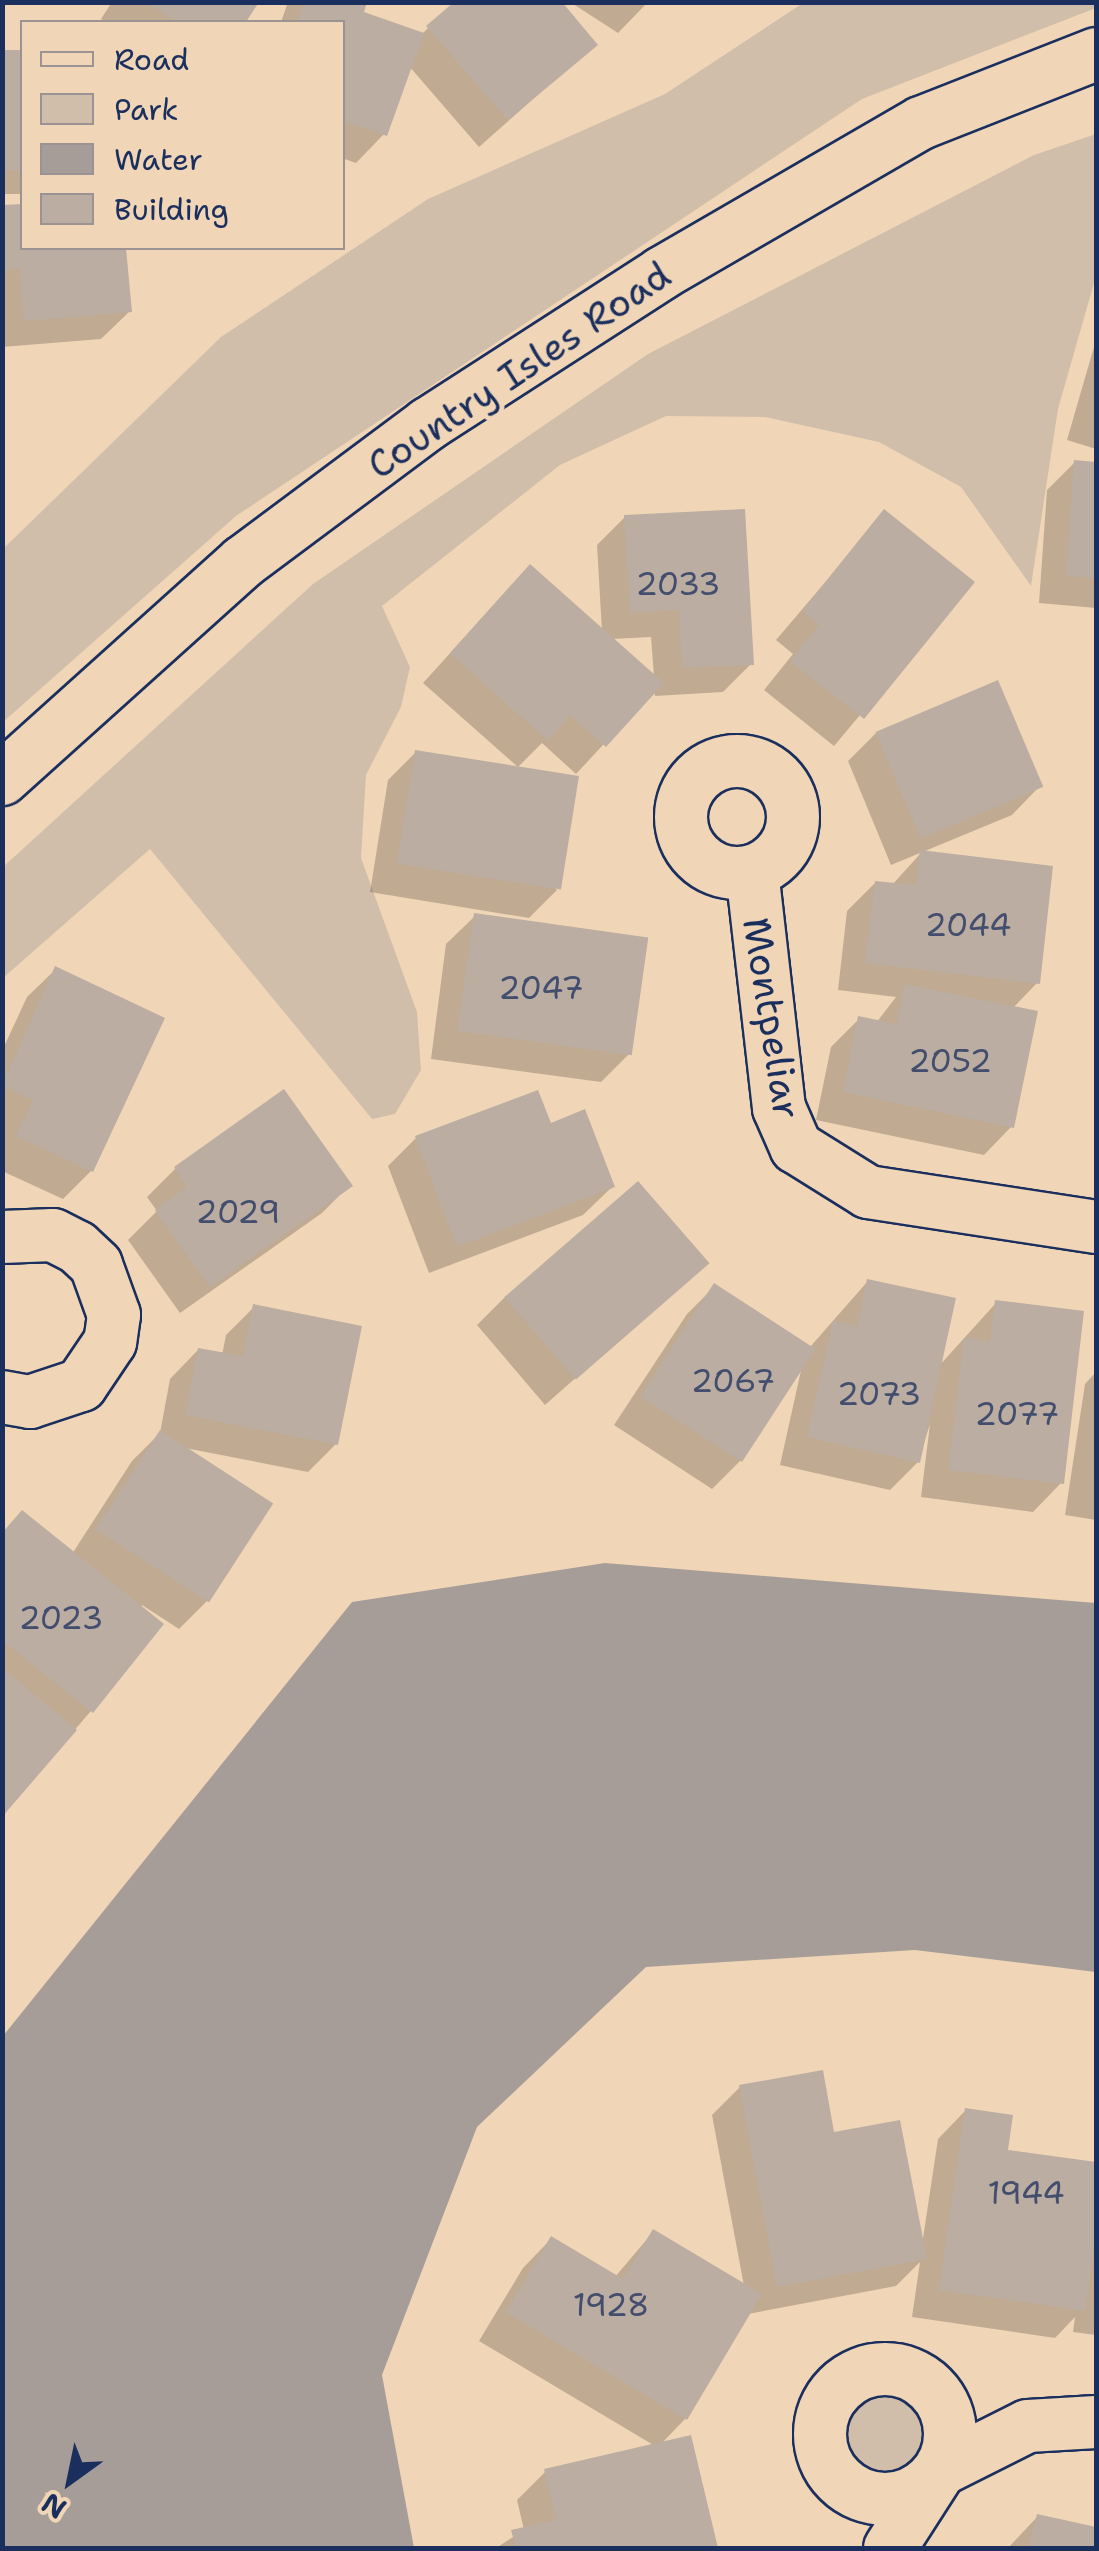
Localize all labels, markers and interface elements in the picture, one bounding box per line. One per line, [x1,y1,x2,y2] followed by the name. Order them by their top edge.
[20,20,345,250] legend
[114,39,189,80] text: Road
[114,89,178,130] text: Park
[114,139,203,180] text: Water
[114,189,229,230] text: Building
[359,252,679,488] street label: Country Isles Road
[635,565,721,603] house number: 2033
[925,906,1011,944] house number: 2044
[734,914,810,1122] street label: Montpeliar
[498,969,584,1007] house number: 2047
[908,1042,992,1080] house number: 2052
[196,1193,280,1231] house number: 2029
[691,1362,775,1400] house number: 2067
[837,1375,921,1413] house number: 2073
[975,1395,1059,1433] house number: 2077
[19,1599,103,1637] house number: 2023
[987,2174,1065,2212] house number: 1944
[573,2286,649,2324] house number: 1928
[20,2431,120,2531] north arrow
[34,2484,73,2528] text: N

